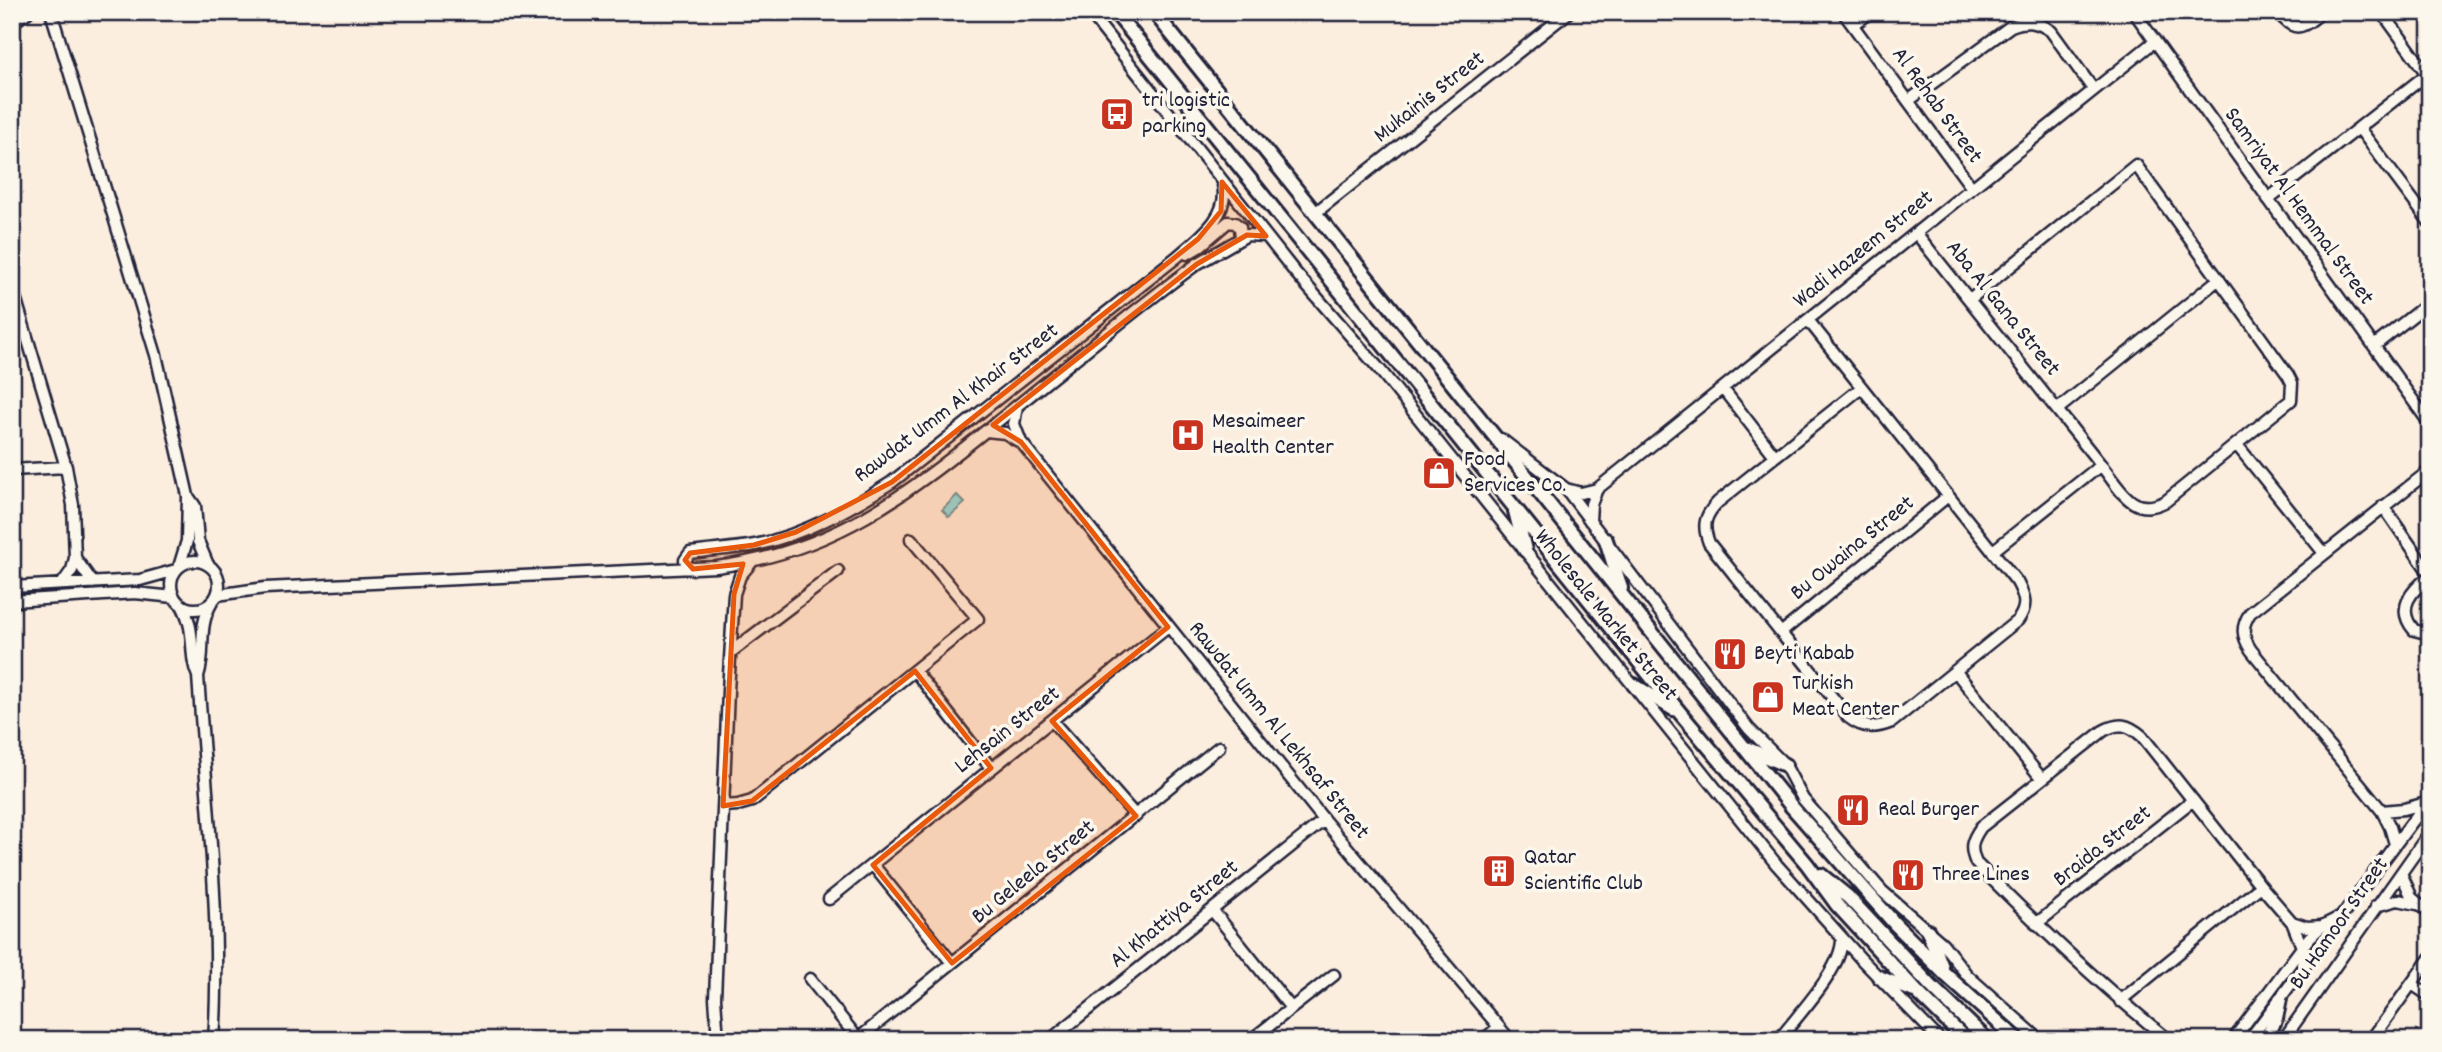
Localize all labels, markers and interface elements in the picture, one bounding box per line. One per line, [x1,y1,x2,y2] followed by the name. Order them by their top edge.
[1882,41,1990,171] street label: Al Rehab Street
[1367,44,1493,152] street label: Mukainis Street
[1142,85,1230,144] place label: tri logistic parking
[1098,95,1136,133] bus stop icon: tri logistic parking
[2215,101,2381,313] street label: Samriyat Al Hemmal Street
[1786,183,1942,317] street label: Wadi Hazeem Street
[1937,234,2067,384] street label: Aba Al Gana Street
[848,316,1066,492] street label: Rawdat Umm Al Khair Street
[1212,406,1334,465] place label: Mesaimeer Health Center
[1169,416,1207,454] hospital icon: Mesaimeer Health Center
[1464,444,1566,503] place label: Food Services Co.
[1420,454,1458,492] shop icon: Food Services Co.
[1784,488,1922,610] street label: Bu Owaina Street
[1525,523,1685,709] street label: Wholesale Market Street
[1179,615,1377,847] street label: Rawdat Umm Al Lekhsaf Street
[1711,635,1749,673] restaurant icon: Beyti Kabab
[1754,638,1854,671] place label: Beyti Kabab
[1792,668,1900,727] place label: Turkish Meat Center
[1749,678,1787,716] shop icon: Turkish Meat Center
[948,679,1068,783] street label: Lehsain Street
[1834,791,1872,829] restaurant icon: Real Burger
[1878,794,1979,827] place label: Real Burger
[2047,798,2159,896] street label: Braida Street
[965,813,1103,933] street label: Bu Geleela Street
[1524,842,1643,901] place label: Qatar Scientific Club
[2282,851,2398,997] street label: Bu Hamoor Street
[1480,852,1518,890] building icon: Qatar Scientific Club
[1103,853,1247,977] street label: Al Khattiya Street
[1889,856,1927,894] restaurant icon: Three Lines
[1932,859,2030,892] place label: Three Lines

